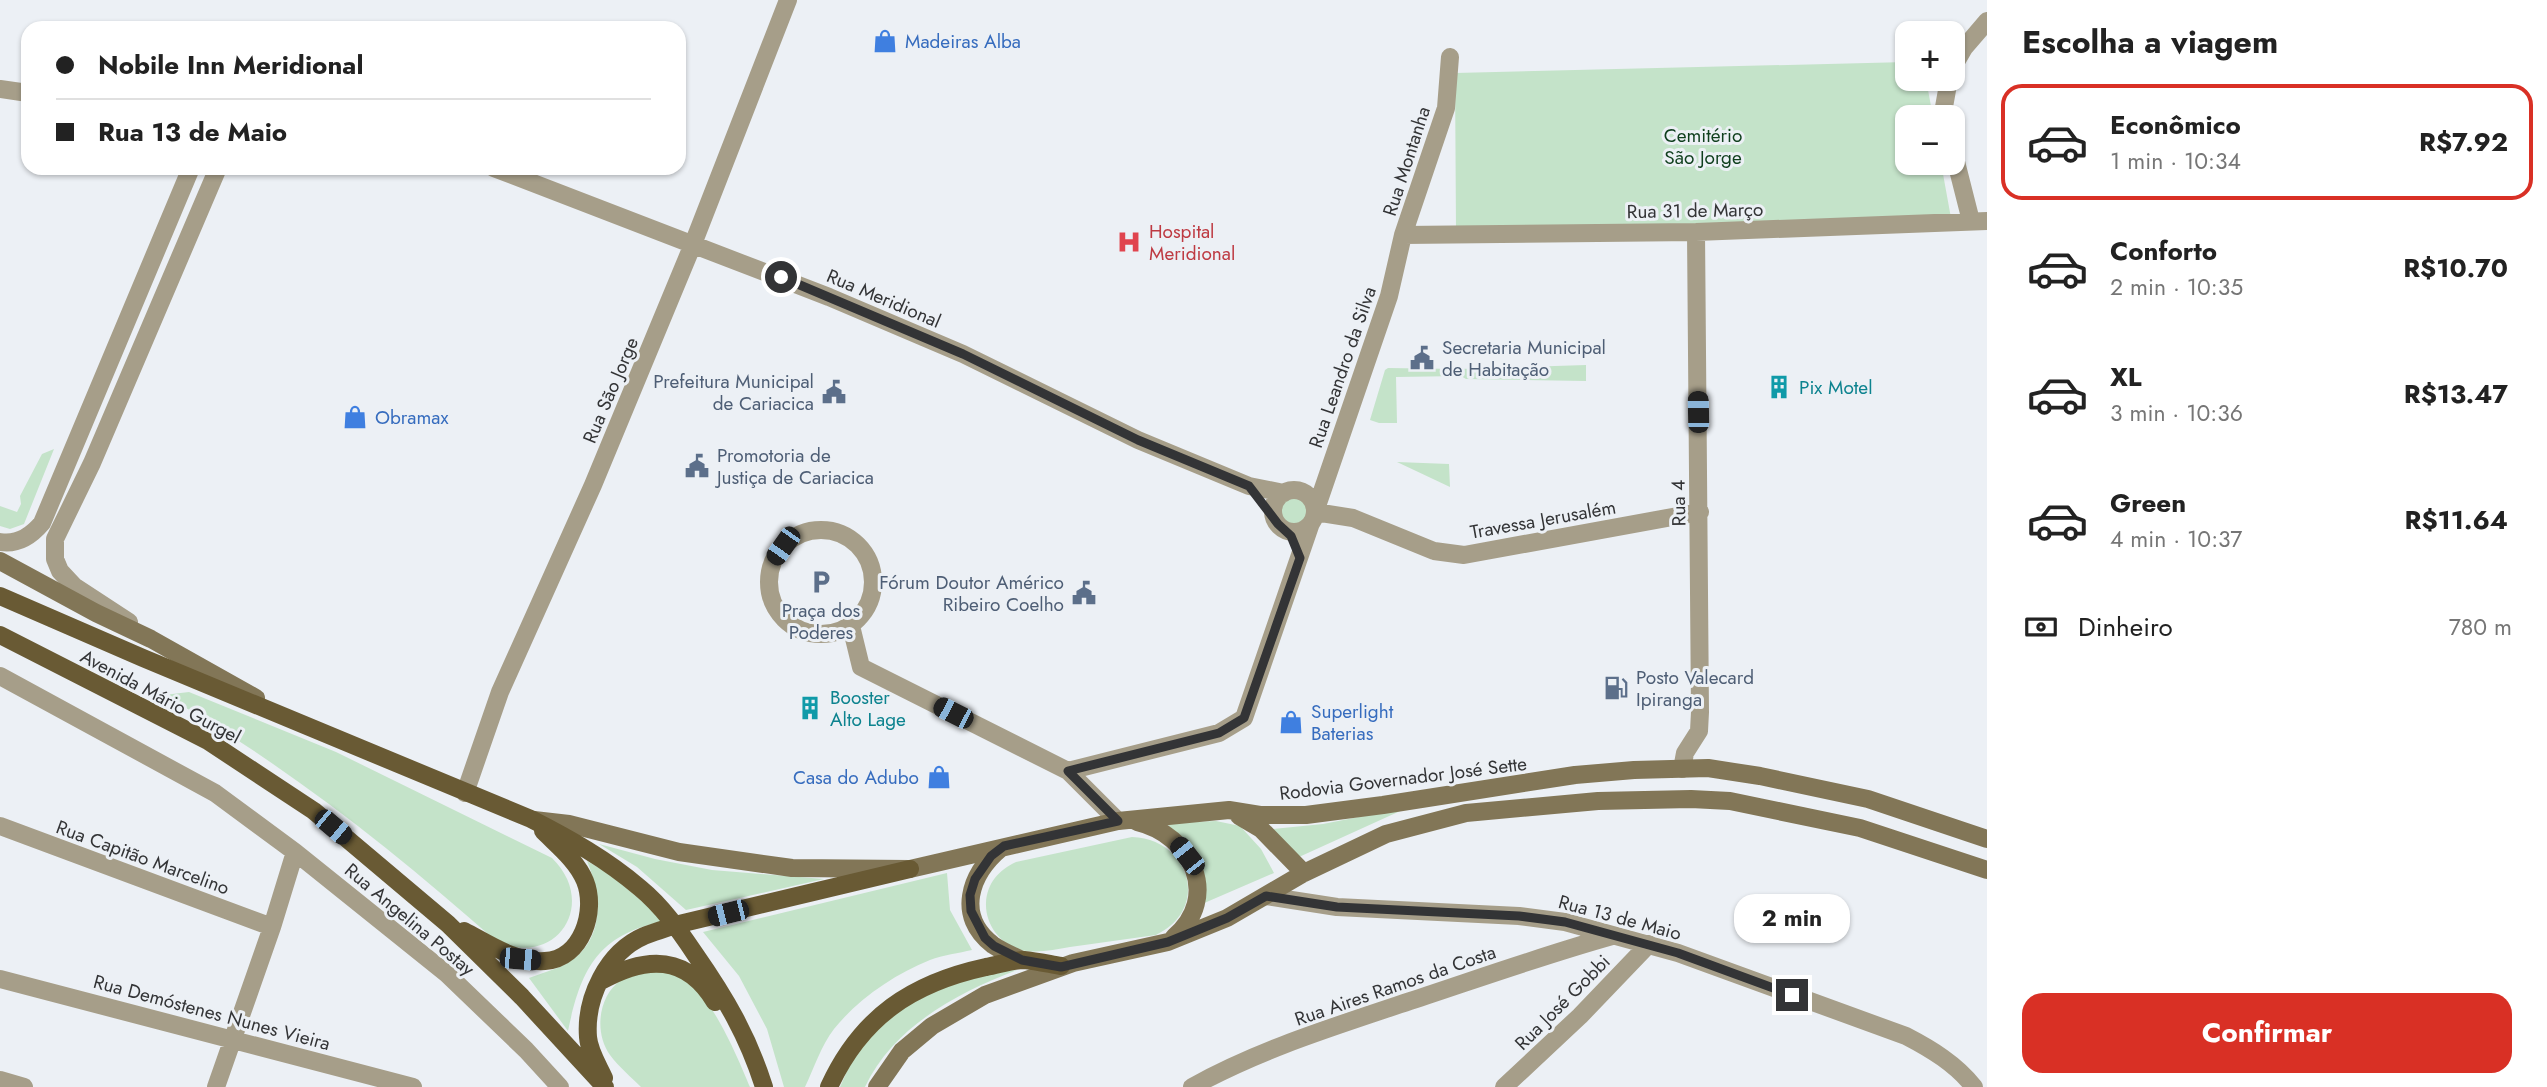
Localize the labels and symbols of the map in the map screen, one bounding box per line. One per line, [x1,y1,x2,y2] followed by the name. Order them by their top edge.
[871,27,899,55] shop icon: Madeiras Alba
[905,28,1021,55] place label: Madeiras Alba
[1376,103,1437,220] street label: Rua Montanha
[1664,122,1742,171] park label: Cemitério São Jorge
[1626,196,1764,225] street label: Rua 31 de Março
[1149,218,1235,267] place label: Hospital Meridional
[1115,228,1143,256] hospital icon: Hospital Meridional
[765,261,797,293] route start
[823,262,945,335] street label: Rua Meridional
[1302,283,1383,451] street label: Rua Leandro da Silva
[576,333,645,447] street label: Rua São Jorge
[1442,334,1606,383] place label: Secretaria Municipal de Habitação
[1408,344,1436,372] public building icon: Secretaria Municipal de Habitação
[653,368,814,417] place label: Prefeitura Municipal de Cariacica
[1765,373,1793,401] building icon: Pix Motel
[1799,374,1873,401] place label: Pix Motel
[820,378,848,406] public building icon: Prefeitura Municipal de Cariacica
[1688,391,1709,433] car
[341,403,369,431] shop icon: Obramax
[375,404,448,431] place label: Obramax
[714,442,874,491] place label: Promotoria de Justiça de Cariacica
[683,452,711,480] public building icon: Promotoria de Justiça de Cariacica
[1665,479,1692,526] street label: Rua 4
[1468,493,1618,546] street label: Travessa Jerusalém
[763,523,804,569] car
[807,568,835,596] parking icon: Praça dos Poderes
[879,569,1064,618] place label: Fórum Doutor Américo Ribeiro Coelho
[1070,579,1098,607] public building icon: Fórum Doutor Américo Ribeiro Coelho
[782,597,861,646] place label: Praça dos Poderes
[76,643,246,750] street label: Avenida Mário Gurgel
[1636,664,1754,713] place label: Posto Valecard Ipiranga
[1602,674,1630,702] fuel station icon: Posto Valecard Ipiranga
[830,684,906,733] place label: Booster Alto Lage
[796,694,824,722] building icon: Booster Alto Lage
[930,694,977,732] car
[1311,698,1394,747] place label: Superlight Baterias
[1277,708,1305,736] shop icon: Superlight Baterias
[1278,750,1528,807] street label: Rodovia Governador José Sette
[925,763,953,791] shop icon: Casa do Adubo
[793,764,919,791] place label: Casa do Adubo
[311,805,356,849] car
[52,814,233,901] street label: Rua Capitão Marcelino
[1166,833,1209,879] car
[339,857,481,982] street label: Rua Angelina Postay
[1555,888,1684,947] street label: Rua 13 de Maio
[1734,894,1850,942] callout: 2 min
[706,898,751,928] car
[1291,938,1499,1033] street label: Rua Aires Ramos da Costa
[499,947,542,971] car
[1509,949,1616,1056] street label: Rua José Gobbi
[90,968,333,1057] street label: Rua Demóstenes Nunes Vieira
[1776,979,1808,1011] route end

